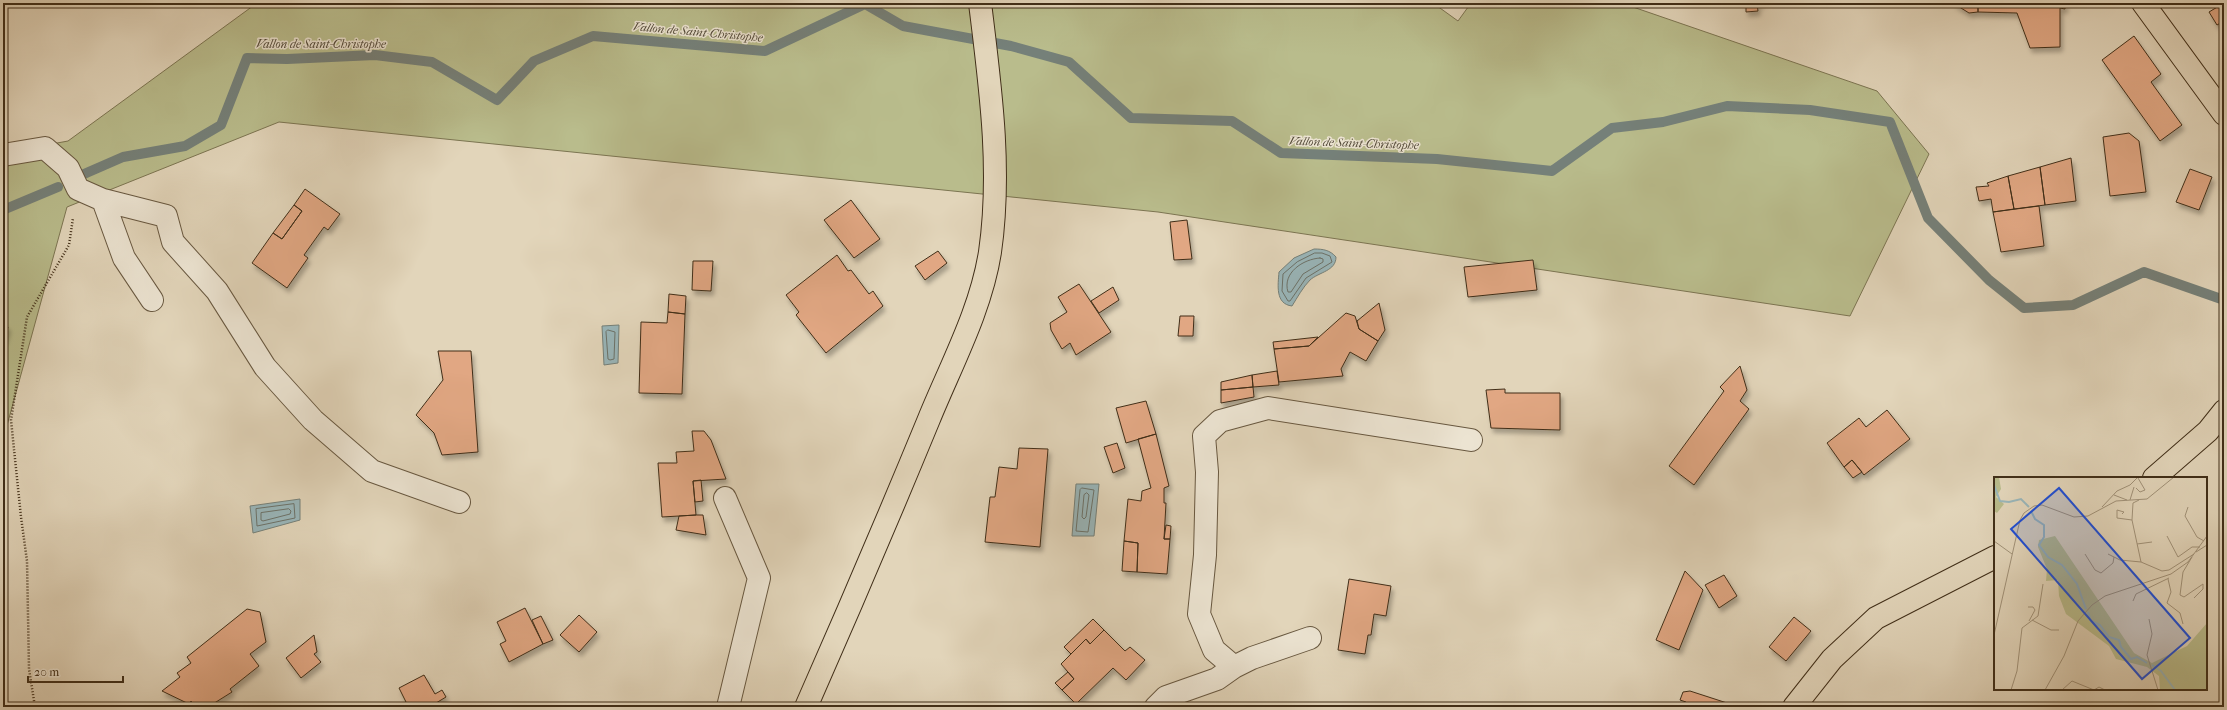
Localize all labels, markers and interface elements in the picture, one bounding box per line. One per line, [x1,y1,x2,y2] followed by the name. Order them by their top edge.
[633,19,764,45] water label: Vallon de Saint-Christophe
[256,37,387,51] water label: Vallon de Saint-Christophe
[1289,134,1420,152] water label: Vallon de Saint-Christophe
[1994,477,2207,690] inset map
[28,658,123,684] scale bar
[34,665,59,679] text: 20 m

